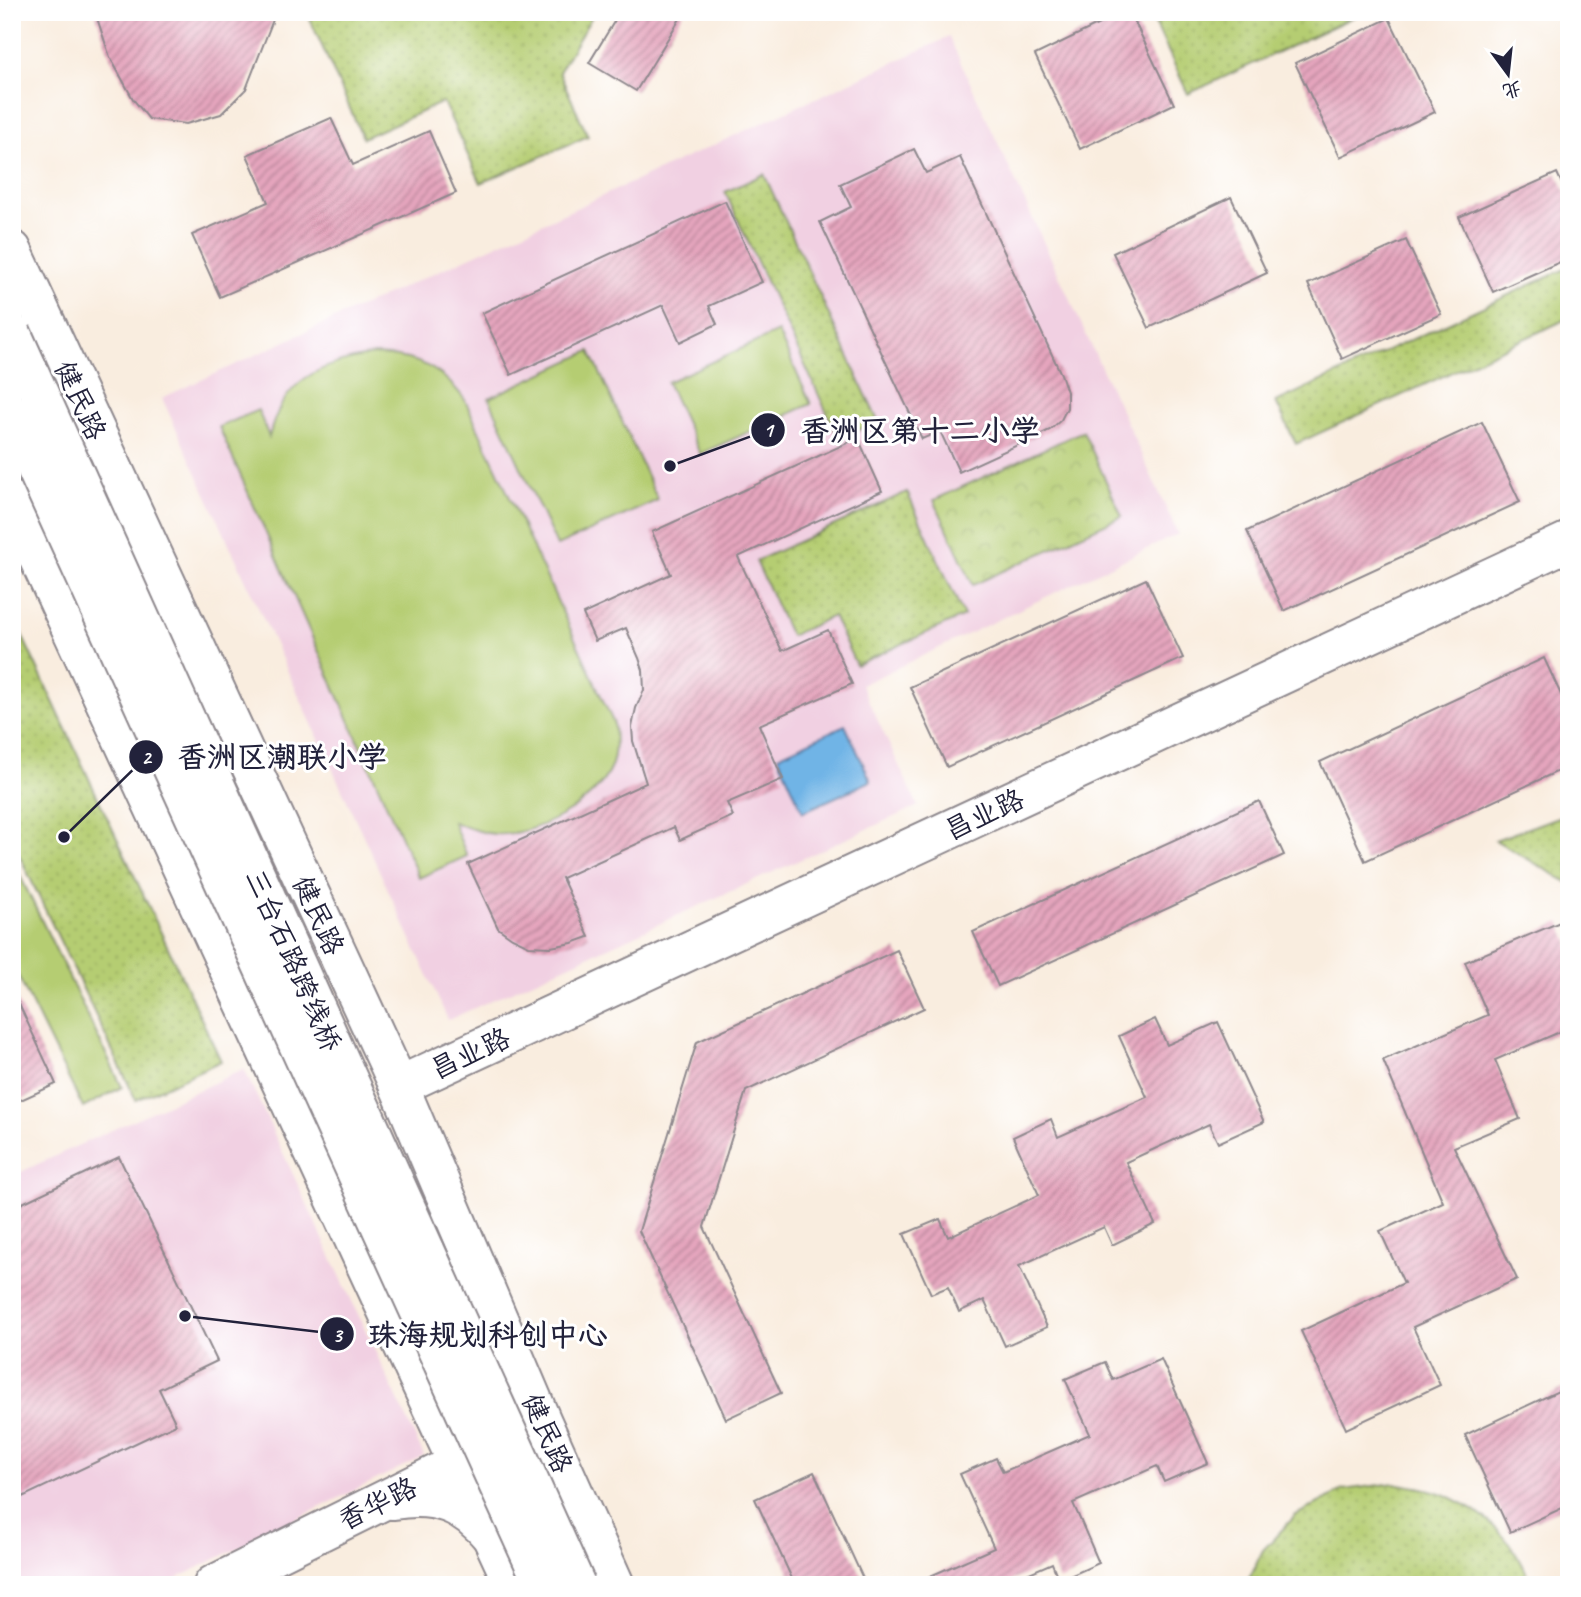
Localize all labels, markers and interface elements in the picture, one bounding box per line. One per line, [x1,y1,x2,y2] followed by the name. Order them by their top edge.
[1472,38,1542,108] north arrow
[1500,75,1524,104] text: 北
[47,355,114,446] street label: 健民路
[751,405,1054,456] callout: 香洲区第十二小学
[800,412,1040,450] text: 香洲区第十二小学
[763,417,775,443] text: 1
[128,731,401,782] callout: 香洲区潮联小学
[177,738,387,776] text: 香洲区潮联小学
[141,744,153,770] text: 2
[939,781,1030,848] street label: 昌业路
[238,864,349,1057] street label: 三台石路跨线桥
[285,870,352,961] street label: 健民路
[425,1020,516,1087] street label: 昌业路
[319,1309,622,1360] callout: 珠海规划科创中心
[368,1316,608,1354] text: 珠海规划科创中心
[332,1322,344,1348] text: 3
[514,1388,581,1479] street label: 健民路
[332,1469,423,1538] street label: 香华路

